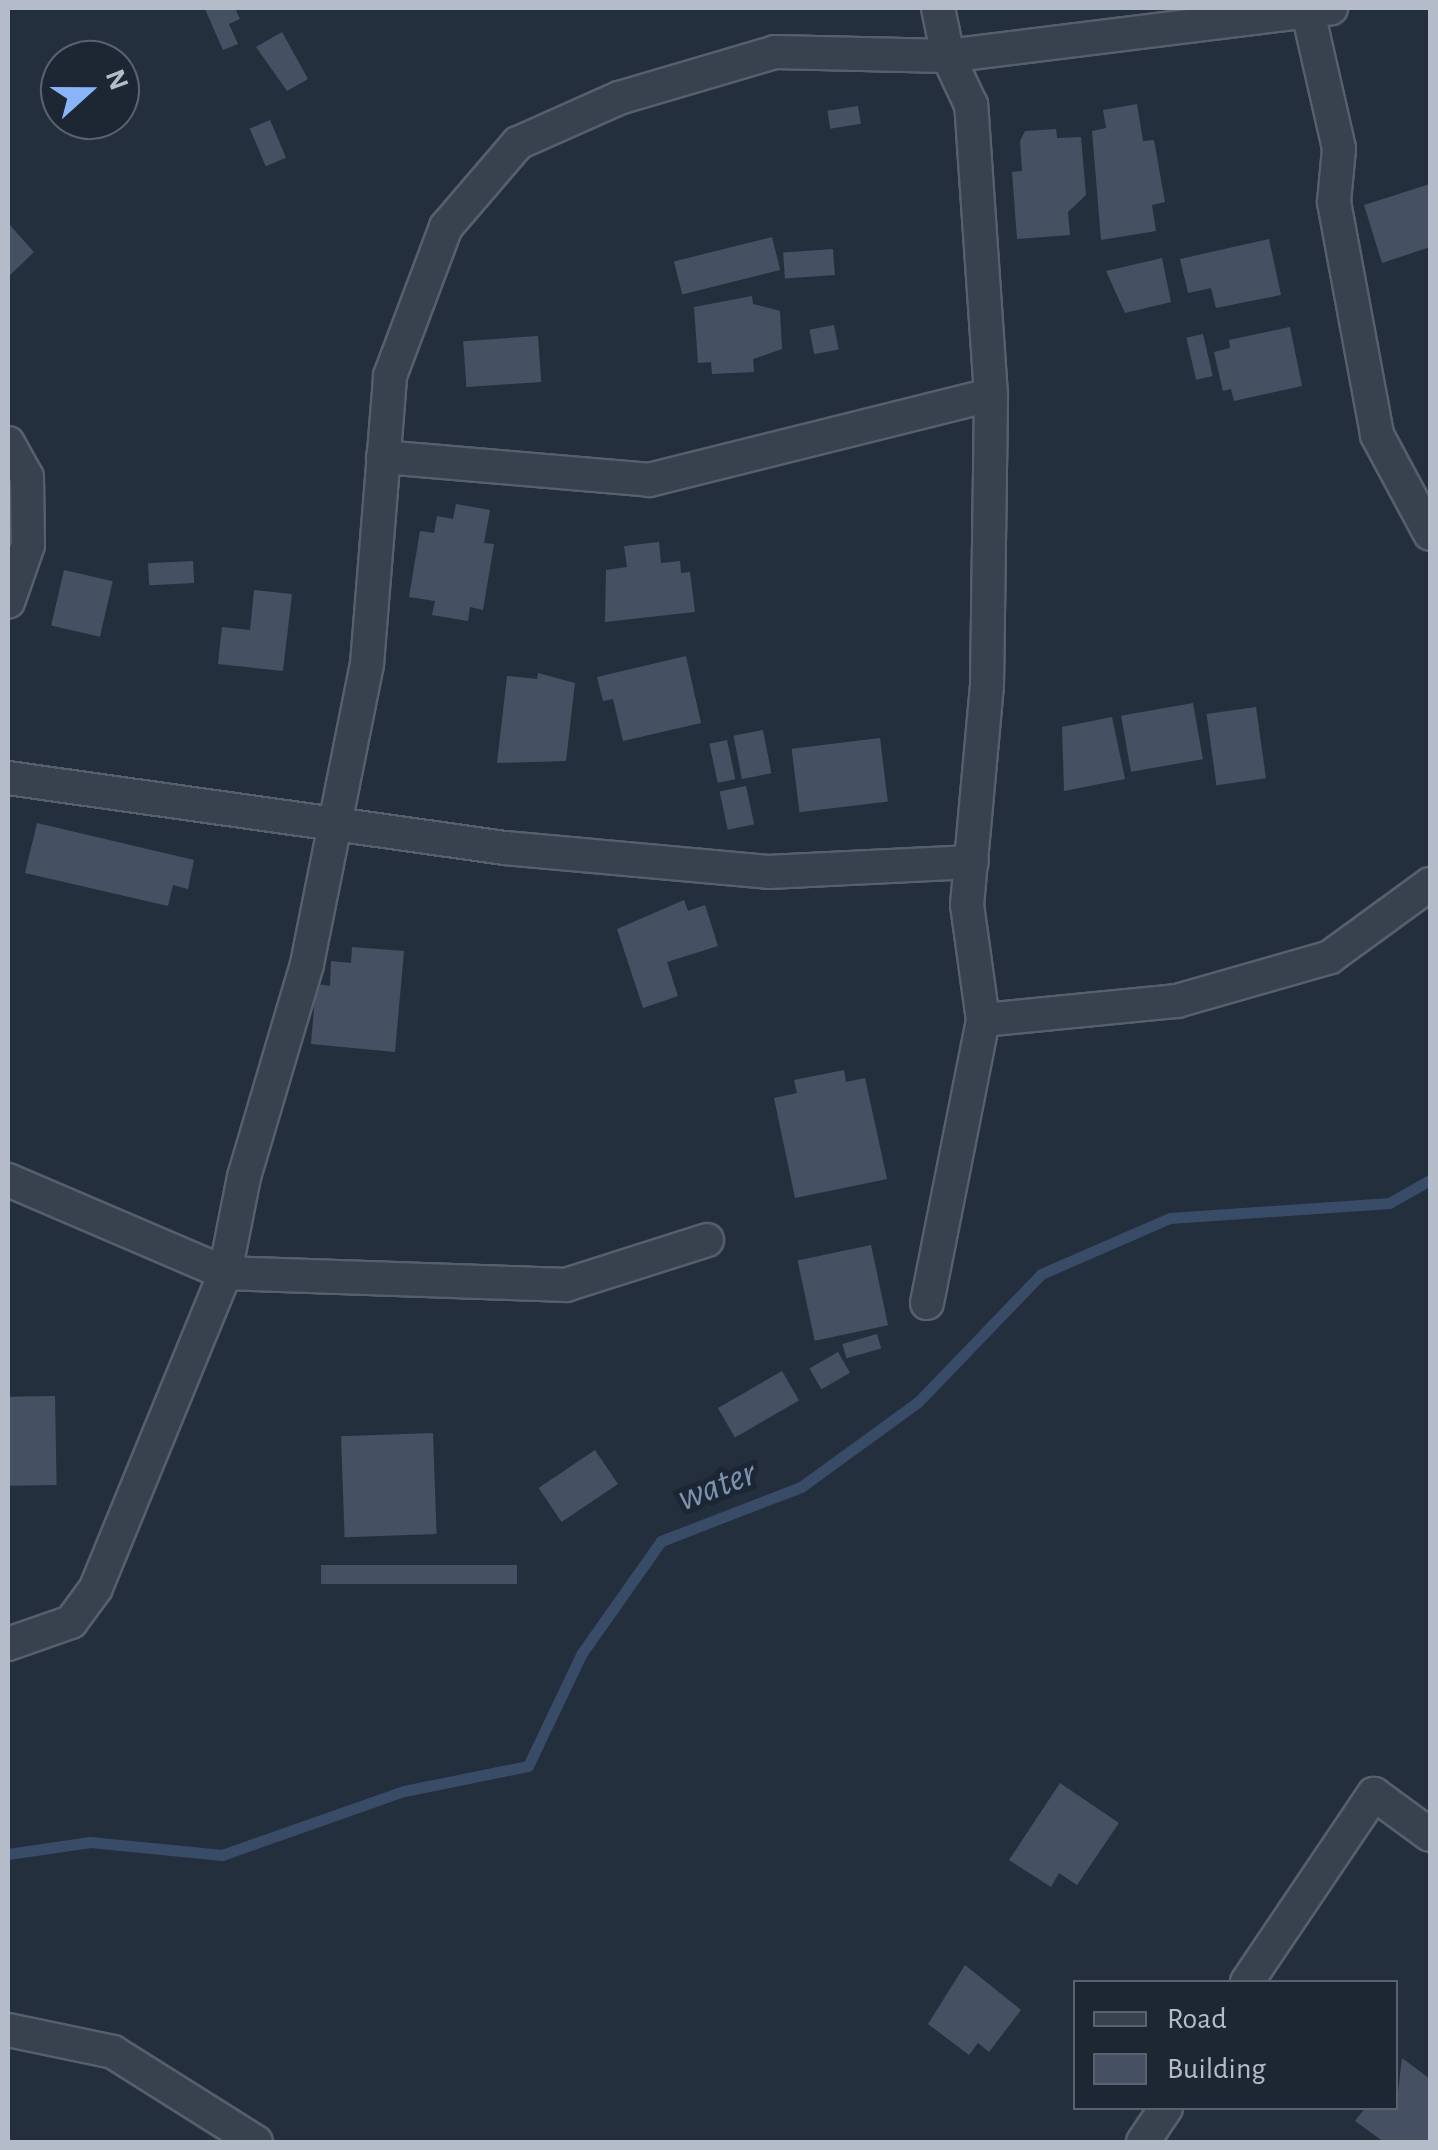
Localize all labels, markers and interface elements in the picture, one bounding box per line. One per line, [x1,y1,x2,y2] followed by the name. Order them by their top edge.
[40,40,140,140] north arrow
[100,66,133,94] text: N
[671,1451,763,1523] water label: water
[1073,1980,1398,2110] legend
[1167,2004,1227,2034] text: Road
[1167,2054,1266,2084] text: Building

